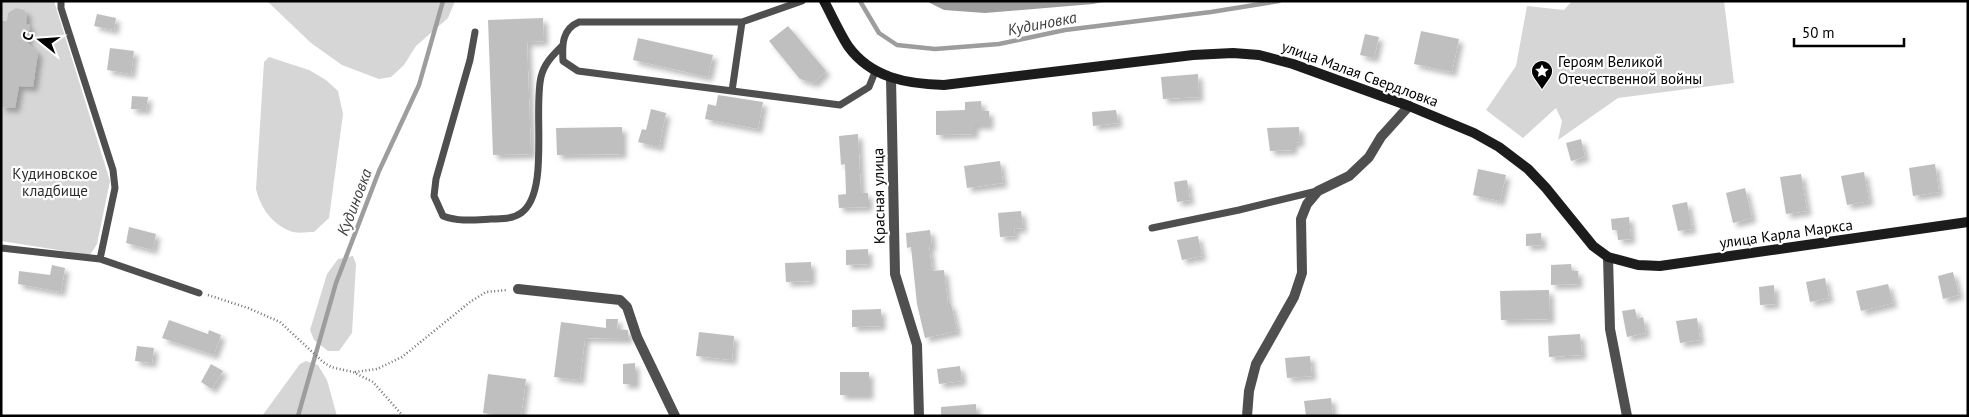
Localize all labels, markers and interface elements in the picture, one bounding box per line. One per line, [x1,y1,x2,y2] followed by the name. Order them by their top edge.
[1006,6,1078,39] water label: Кудиновка
[15,15,65,65] north arrow
[1794,15,1904,47] scale bar
[1802,23,1835,42] text: 50 m
[18,30,37,43] text: С
[1279,36,1441,111] street label: улица Малая Свердловка
[1558,52,1702,88] place label: Героям Великой Отечественной войны
[1530,59,1554,90] place icon: Героям Великой Отечественной войны
[868,148,889,244] street label: Красная улица
[12,164,98,200] park label: Кудиновское кладбище
[332,166,376,238] water label: Кудиновка
[1718,215,1854,252] street label: улица Карла Маркса

